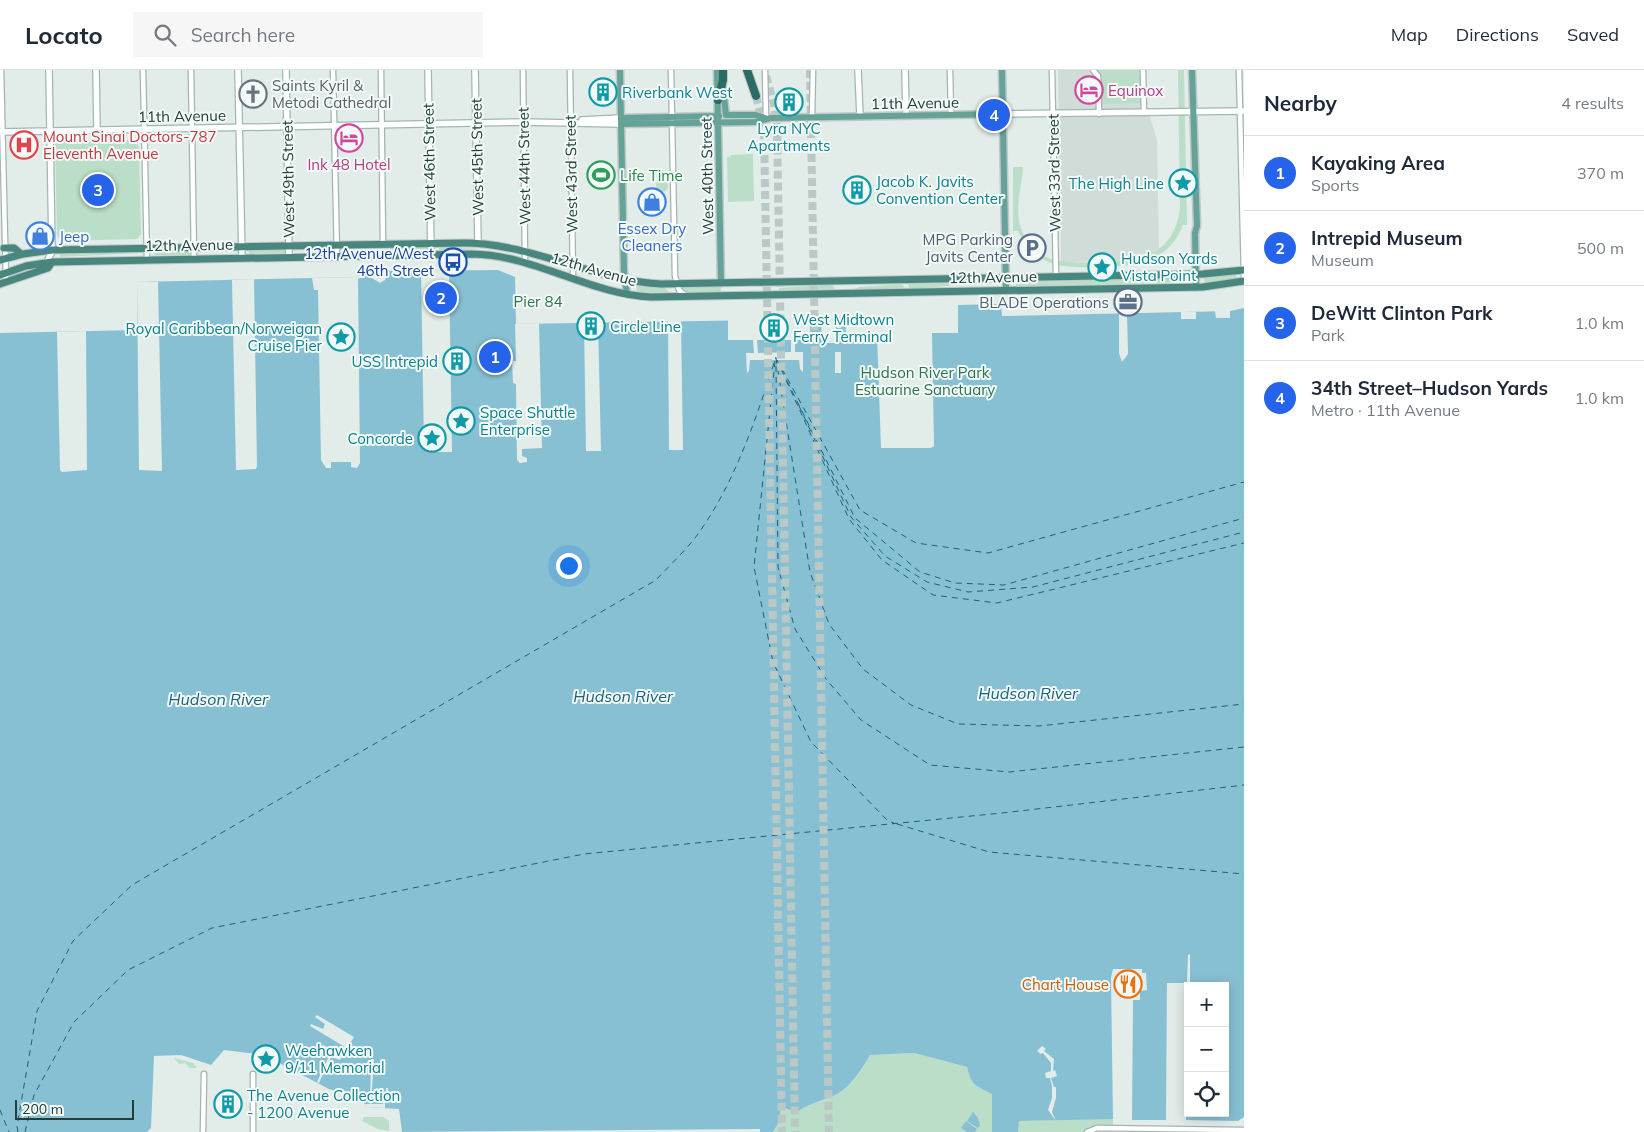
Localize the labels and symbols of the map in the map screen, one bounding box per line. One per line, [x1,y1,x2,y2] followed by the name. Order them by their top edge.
[1074,75,1104,105] hotel icon: Equinox
[272,76,391,112] place label: Saints Kyril & Metodi Cathedral
[588,77,618,107] building icon: Riverbank West
[238,79,268,109] church icon: Saints Kyril & Metodi Cathedral
[1108,81,1163,100] place label: Equinox
[622,83,732,102] place label: Riverbank West
[774,87,804,117] building icon: Lyra NYC Apartments
[871,93,959,113] street label: 11th Avenue
[978,96,1010,134] pin: 4
[466,98,488,216] street label: West 45th Street
[418,103,440,221] street label: West 46th Street
[138,106,226,126] street label: 11th Avenue
[513,107,535,225] street label: West 44th Street
[1043,114,1065,232] street label: West 33rd Street
[560,115,582,233] street label: West 43rd Street
[696,117,718,235] street label: West 40th Street
[748,119,830,155] place label: Lyra NYC Apartments
[277,120,299,238] street label: West 49th Street
[334,123,364,153] hotel icon: Ink 48 Hotel
[43,127,216,163] place label: Mount Sinai Doctors-787 Eleventh Avenue
[9,130,39,160] hospital icon: Mount Sinai Doctors-787 Eleventh Avenue
[307,155,391,174] place label: Ink 48 Hotel
[586,160,616,190] sports icon: Life Time
[620,166,683,185] place label: Life Time
[1168,168,1198,198] place icon: The High Line
[82,171,114,209] pin: 3
[876,172,1004,208] place label: Jacob K. Javits Convention Center
[1069,174,1164,193] place label: The High Line
[842,175,872,205] building icon: Jacob K. Javits Convention Center
[637,187,667,217] shop icon: Essex Dry Cleaners
[618,219,686,255] place label: Essex Dry Cleaners
[25,221,55,251] shop icon: Jeep
[59,227,89,246] place label: Jeep
[923,230,1014,266] place label: MPG Parking Javits Center
[1017,233,1047,263] parking icon: MPG Parking Javits Center
[145,235,233,255] street label: 12th Avenue
[304,244,434,280] place label: 12th Avenue/West 46th Street
[438,247,468,277] bus stop icon: 12th Avenue/West 46th Street
[549,248,639,290] street label: 12th Avenue
[1121,249,1218,285] place label: Hudson Yards Vista Point
[1087,252,1117,282] place icon: Hudson Yards Vista Point
[949,267,1037,287] street label: 12th Avenue
[425,279,457,317] pin: 2
[1113,287,1143,317] office icon: BLADE Operations
[514,292,562,311] park label: Pier 84
[979,293,1109,312] place label: BLADE Operations
[793,310,894,346] place label: West Midtown Ferry Terminal
[576,311,606,341] building icon: Circle Line
[759,313,789,343] building icon: West Midtown Ferry Terminal
[610,317,681,336] place label: Circle Line
[126,319,323,355] place label: Royal Caribbean/Norweigan Cruise Pier
[326,322,356,352] place icon: Royal Caribbean/Norweigan Cruise Pier
[479,338,511,376] pin: 1
[442,346,472,376] building icon: USS Intrepid
[351,352,438,371] place label: USS Intrepid
[855,363,995,399] park label: Hudson River Park Estuarine Sanctuary
[480,403,576,439] place label: Space Shuttle Enterprise
[446,406,476,436] place icon: Space Shuttle Enterprise
[417,423,447,453] place icon: Concorde
[348,429,413,448] place label: Concorde
[556,553,582,579] your location
[978,683,1079,703] water label: Hudson River
[573,686,674,706] water label: Hudson River
[168,689,269,709] water label: Hudson River
[1113,969,1143,999] restaurant icon: Chart House
[1022,975,1109,994] place label: Chart House
[285,1041,385,1077] place label: Weehawken 9/11 Memorial
[251,1044,281,1074] place icon: Weehawken 9/11 Memorial
[247,1086,400,1122] place label: The Avenue Collection - 1200 Avenue
[213,1089,243,1119] building icon: The Avenue Collection - 1200 Avenue
[15,1097,134,1120] scale bar

